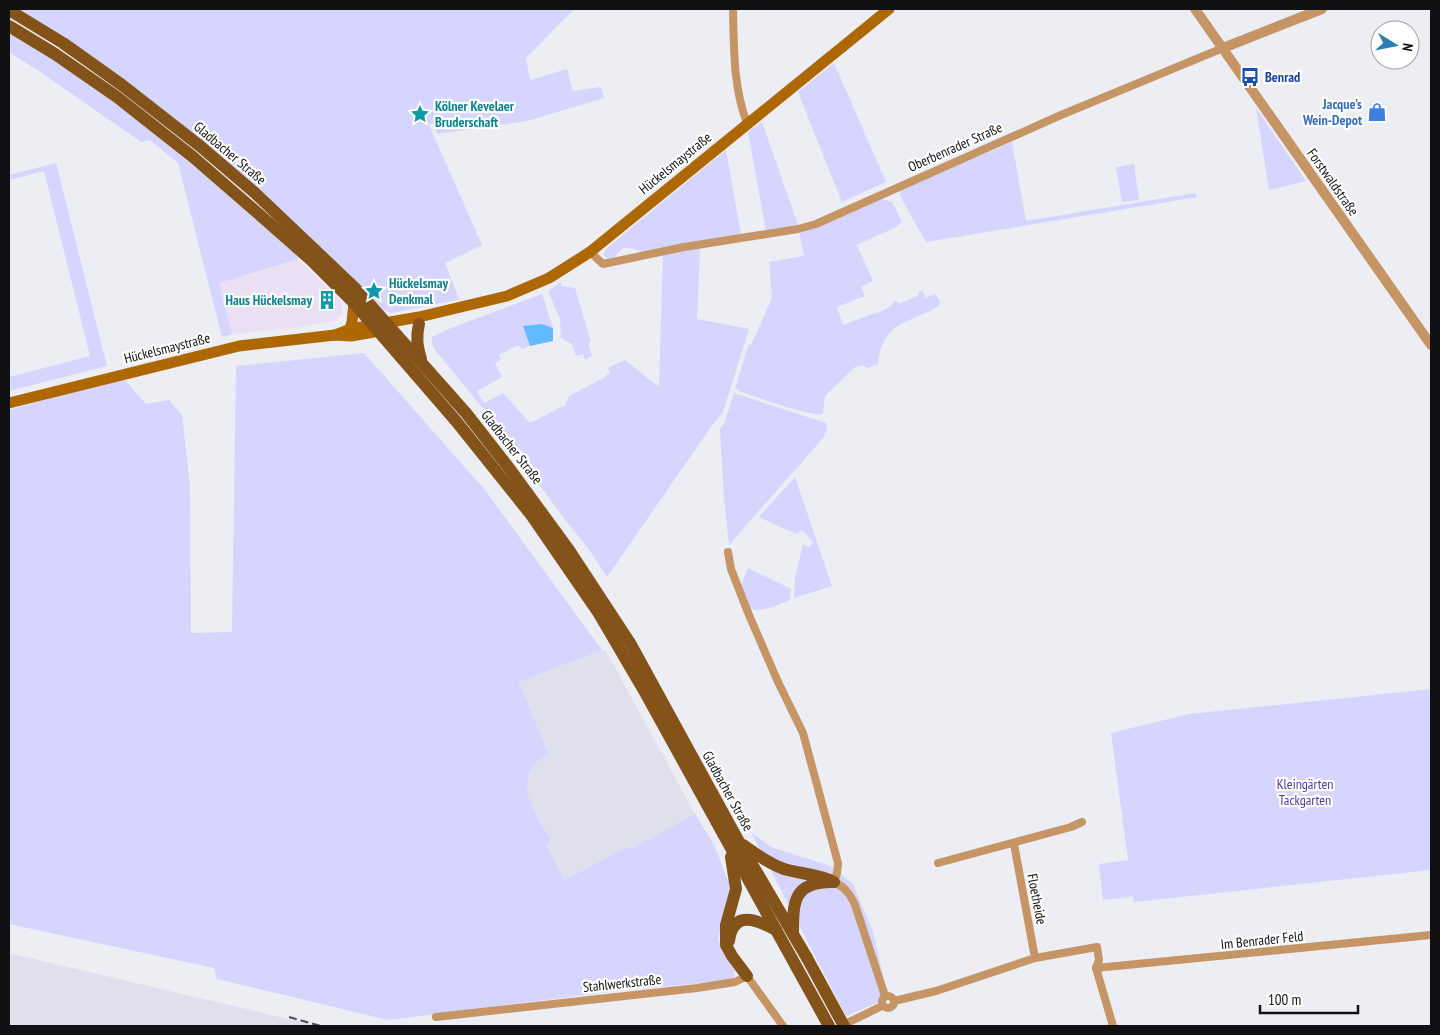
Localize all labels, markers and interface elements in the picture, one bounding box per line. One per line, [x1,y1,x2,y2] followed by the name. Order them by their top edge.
[1370,20,1420,70] north arrow
[1398,42,1417,53] text: N
[1239,66,1261,88] bus stop icon: Benrad
[1265,68,1300,86] place label: Benrad
[1302,95,1362,129] place label: Jacque's Wein-Depot
[435,97,515,131] place label: Kölner Kevelaer Bruderschaft
[1366,101,1388,123] shop icon: Jacque's Wein-Depot
[409,103,431,125] place icon: Kölner Kevelaer Bruderschaft
[190,117,270,189] street label: Gladbacher Straße
[905,118,1005,176] street label: Oberbenrader Straße
[635,128,715,198] street label: Hückelsmaystraße
[1303,145,1363,219] street label: Forstwaldstraße
[389,274,449,308] place label: Hückelsmay Denkmal
[363,280,385,302] place icon: Hückelsmay Denkmal
[316,289,338,311] building icon: Haus Hückelsmay
[226,291,312,309] place label: Haus Hückelsmay
[122,329,212,367] street label: Hückelsmaystraße
[477,406,547,488] street label: Gladbacher Straße
[699,748,758,835] street label: Gladbacher Straße
[1277,775,1333,809] park label: Kleingärten Tackgarten
[1023,872,1051,926] street label: Floetheide
[1220,927,1304,953] street label: Im Benrader Feld
[582,970,662,996] street label: Stahlwerkstraße
[1260,982,1358,1014] scale bar
[1268,990,1301,1009] text: 100 m

